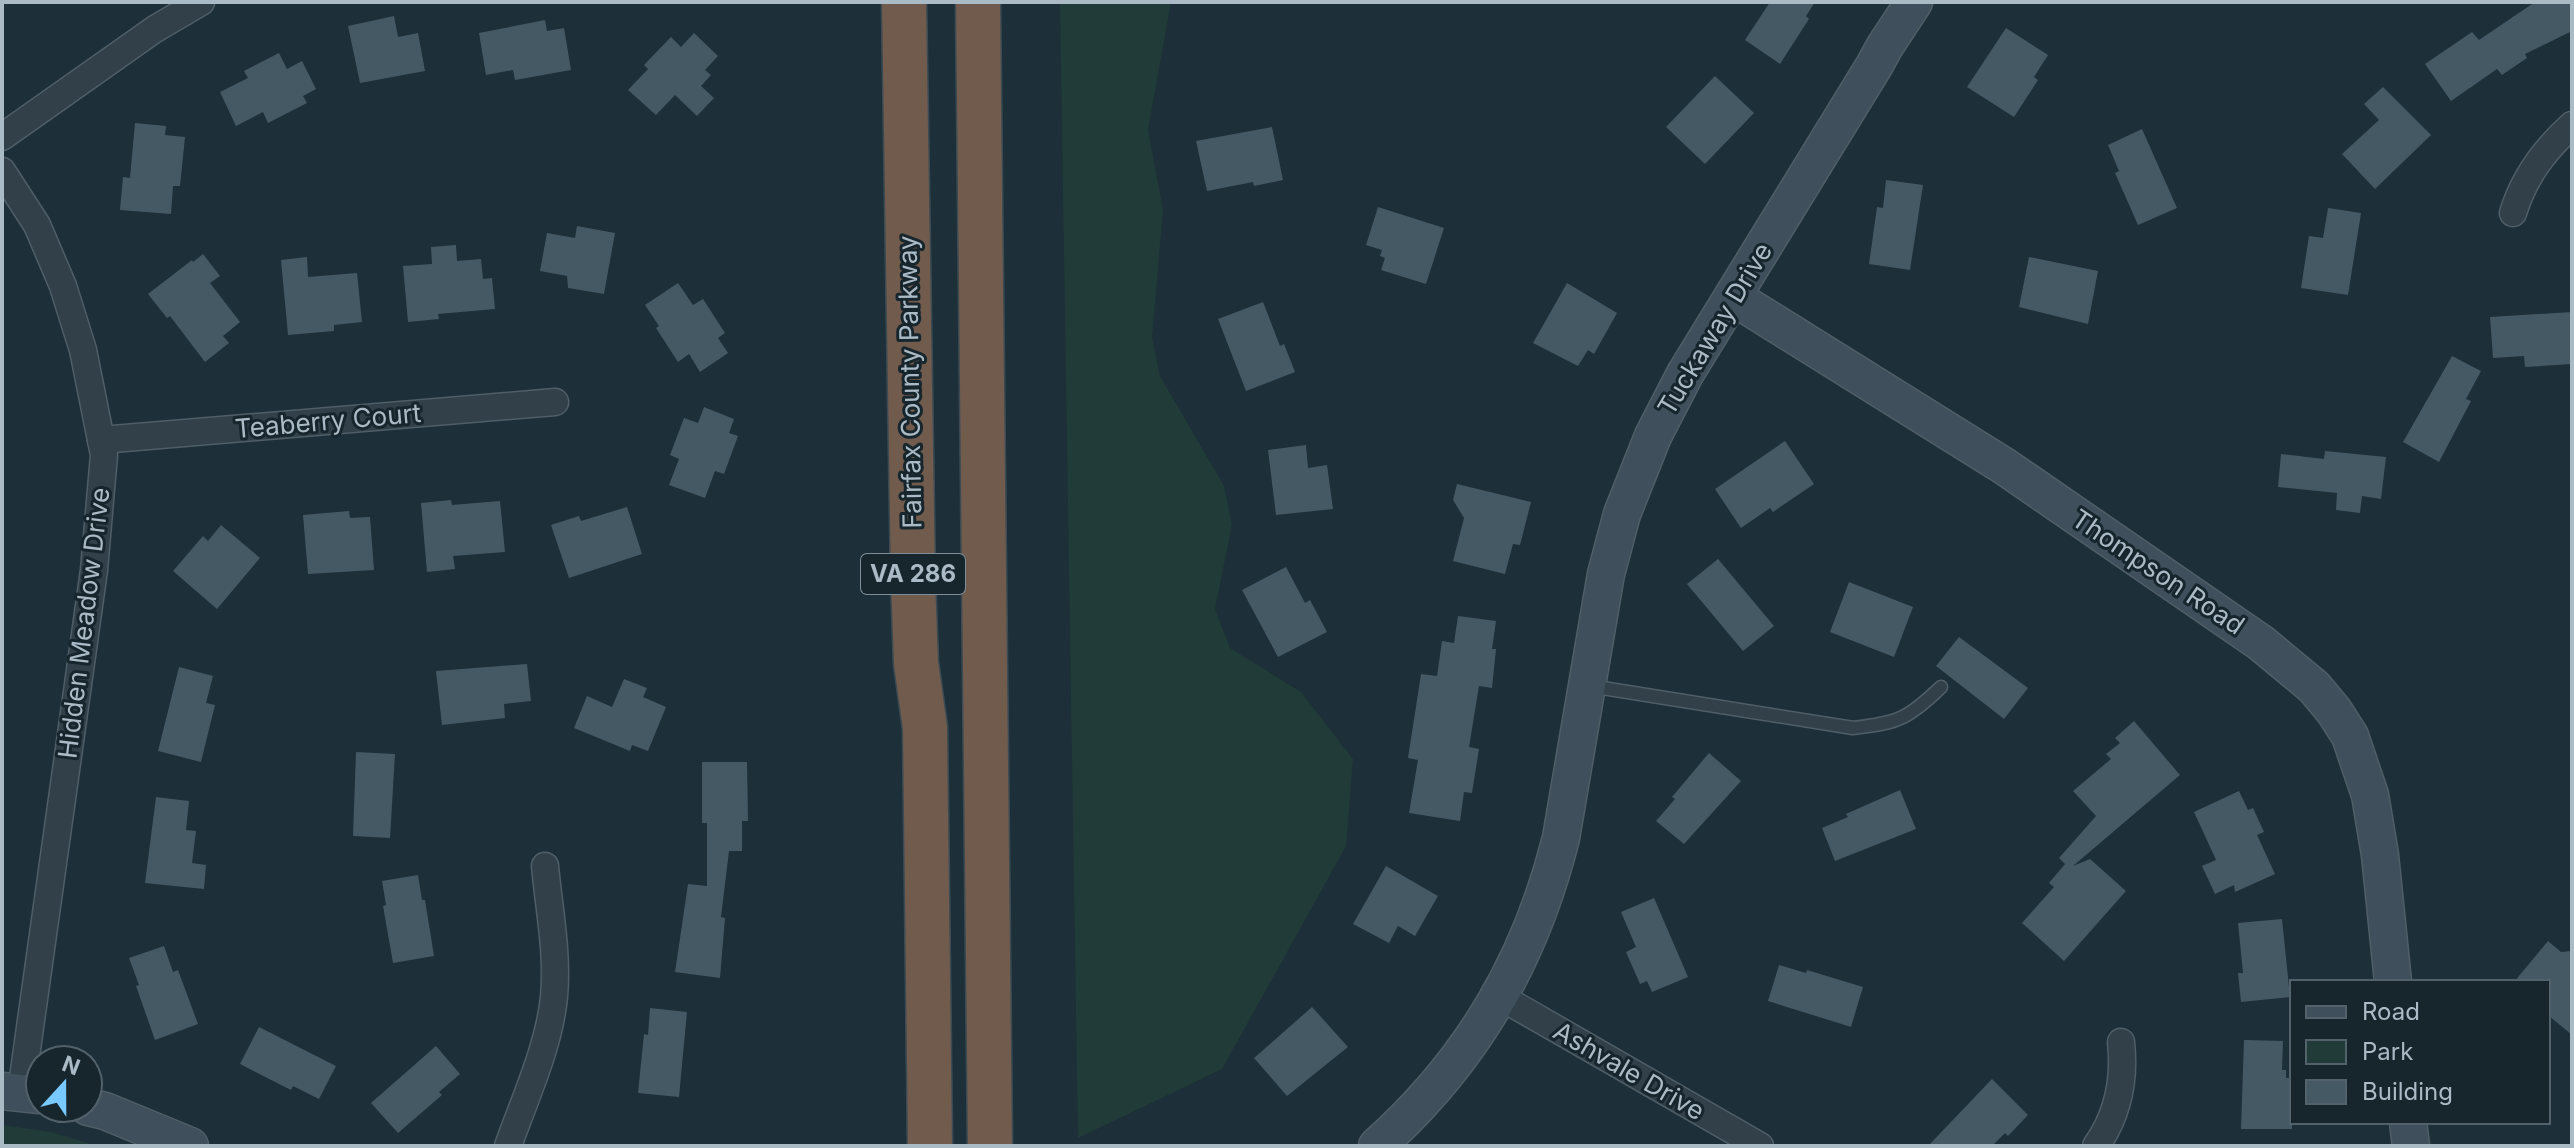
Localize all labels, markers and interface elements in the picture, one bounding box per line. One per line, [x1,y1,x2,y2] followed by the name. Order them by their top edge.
[891,235,928,529] street label: Fairfax County Parkway
[1651,237,1778,421] street label: Tuckaway Drive
[234,397,422,444] street label: Teaberry Court
[51,486,116,760] street label: Hidden Meadow Drive
[2066,502,2250,641] street label: Thompson Road
[861,554,965,594] road number: VA 286
[2290,980,2550,1124] legend
[2362,997,2420,1026] text: Road
[1548,1015,1710,1126] street label: Ashvale Drive
[2362,1037,2413,1066] text: Park
[24,1044,104,1124] north arrow
[59,1050,84,1080] text: N
[2362,1077,2453,1106] text: Building

